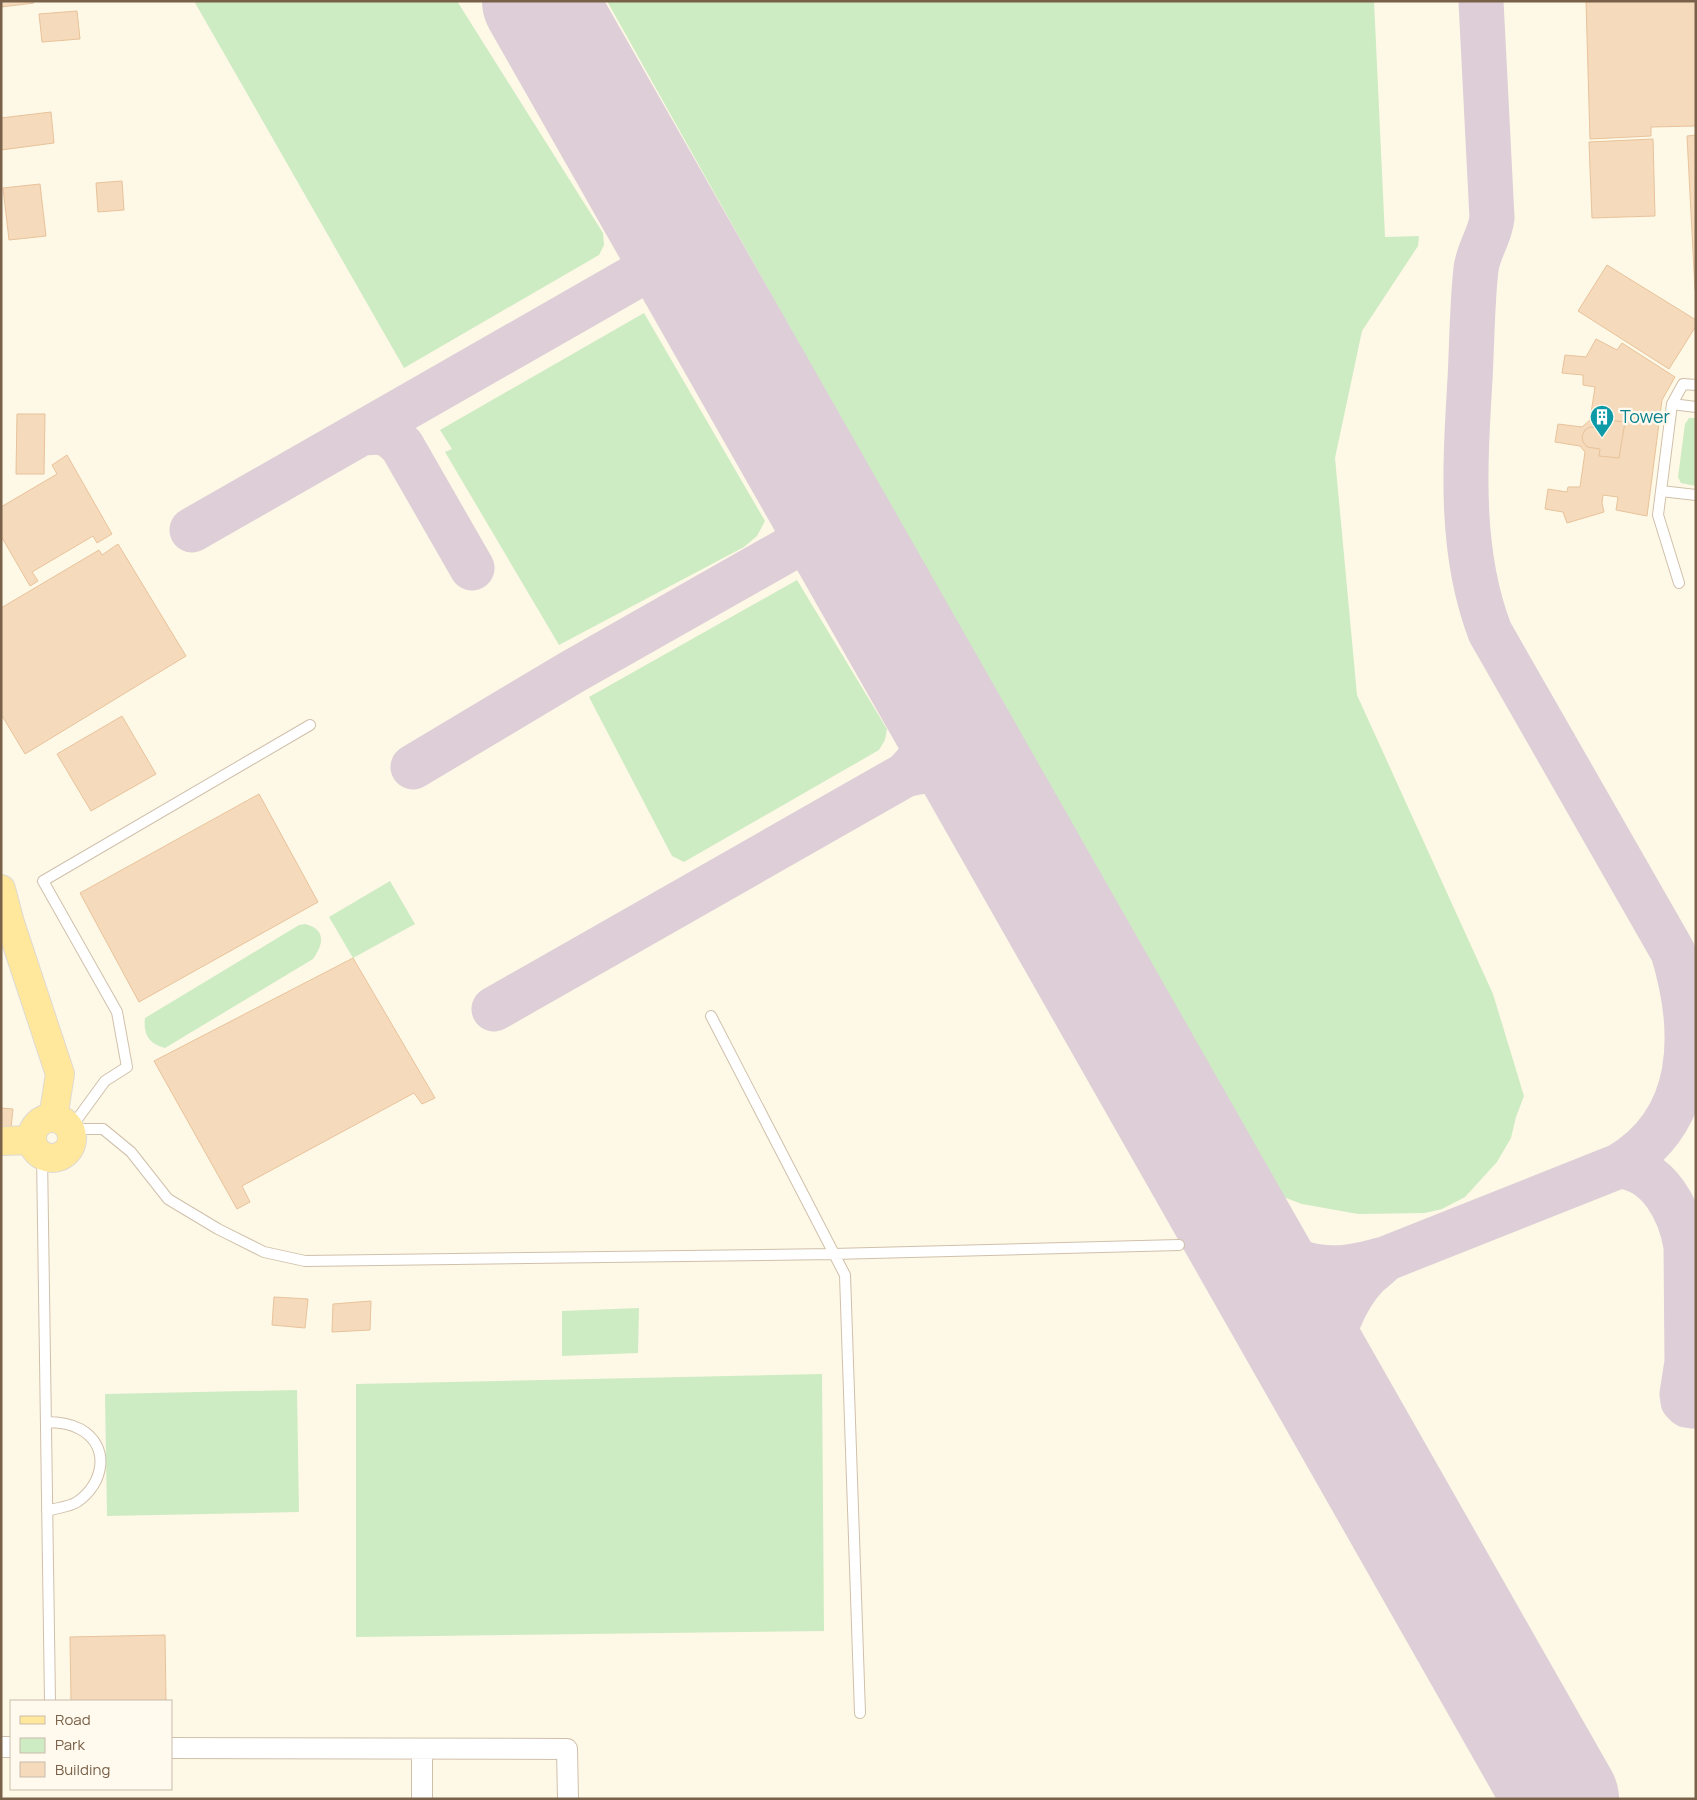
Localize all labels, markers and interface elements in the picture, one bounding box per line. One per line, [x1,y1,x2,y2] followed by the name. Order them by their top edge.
[1589,404,1615,438] building icon: Tower
[1620,404,1671,428] place label: Tower
[10,1700,172,1790] legend
[55,1709,91,1730] text: Road
[55,1734,85,1755] text: Park
[55,1759,110,1780] text: Building

